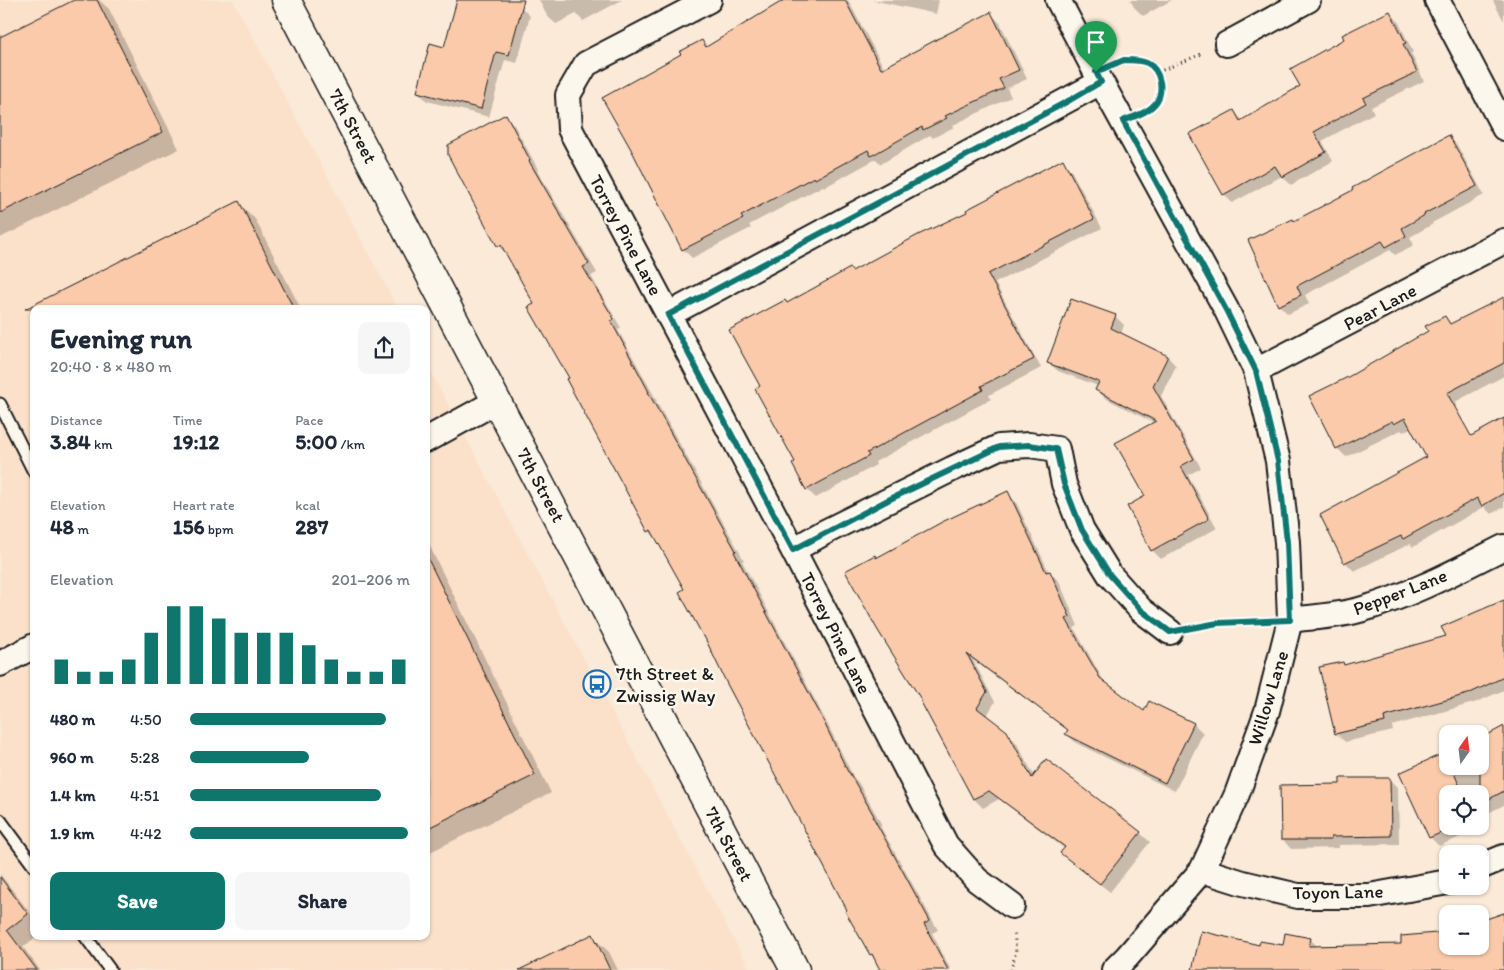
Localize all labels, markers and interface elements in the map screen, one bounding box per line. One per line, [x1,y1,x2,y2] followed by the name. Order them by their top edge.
[1075,21,1117,72] pin
[1082,28,1110,56] icon: arrive
[324,85,382,167] street label: 7th Street
[585,171,667,299] street label: Torrey Pine Lane
[1340,278,1420,336] street label: Pear Lane
[50,321,192,355] text: Evening run
[358,322,410,374] button: share
[50,357,172,376] text: 20:40 · 8 × 480 m
[50,412,102,429] text: Distance
[173,412,203,429] text: Time
[295,412,323,429] text: Pace
[50,429,91,454] text: 3.84
[173,429,219,454] text: 19:12
[295,429,337,454] text: 5:00
[91,436,112,453] text: km
[337,436,365,453] text: /km
[512,444,570,526] street label: 7th Street
[50,497,106,514] text: Elevation
[173,497,235,514] text: Heart rate
[295,497,320,514] text: kcal
[50,514,74,539] text: 48
[173,514,205,539] text: 156
[295,514,328,539] text: 287
[74,521,89,538] text: m
[205,521,234,538] text: bpm
[1350,564,1450,620] street label: Pepper Lane
[795,568,877,698] street label: Torrey Pine Lane
[50,570,114,589] text: Elevation
[332,570,410,589] text: 201–206 m
[1243,648,1293,748] street label: Willow Lane
[616,662,716,707] place label: 7th Street & Zwissig Way
[582,669,612,699] bus stop icon: 7th Street & Zwissig Way
[50,710,95,729] text: 480 m
[130,710,162,729] text: 4:50
[1439,725,1489,775] north arrow
[1439,725,1489,955] map controls
[50,748,94,767] text: 960 m
[130,748,160,767] text: 5:28
[1439,785,1489,835] button: locate
[50,786,96,805] text: 1.4 km
[130,786,159,805] text: 4:51
[700,803,758,885] street label: 7th Street
[50,824,94,843] text: 1.9 km
[130,824,162,843] text: 4:42
[1439,845,1489,895] button: +
[50,872,225,930] button: Save
[235,872,410,930] button: Share
[1292,880,1384,904] street label: Toyon Lane
[1439,905,1489,955] button: −

